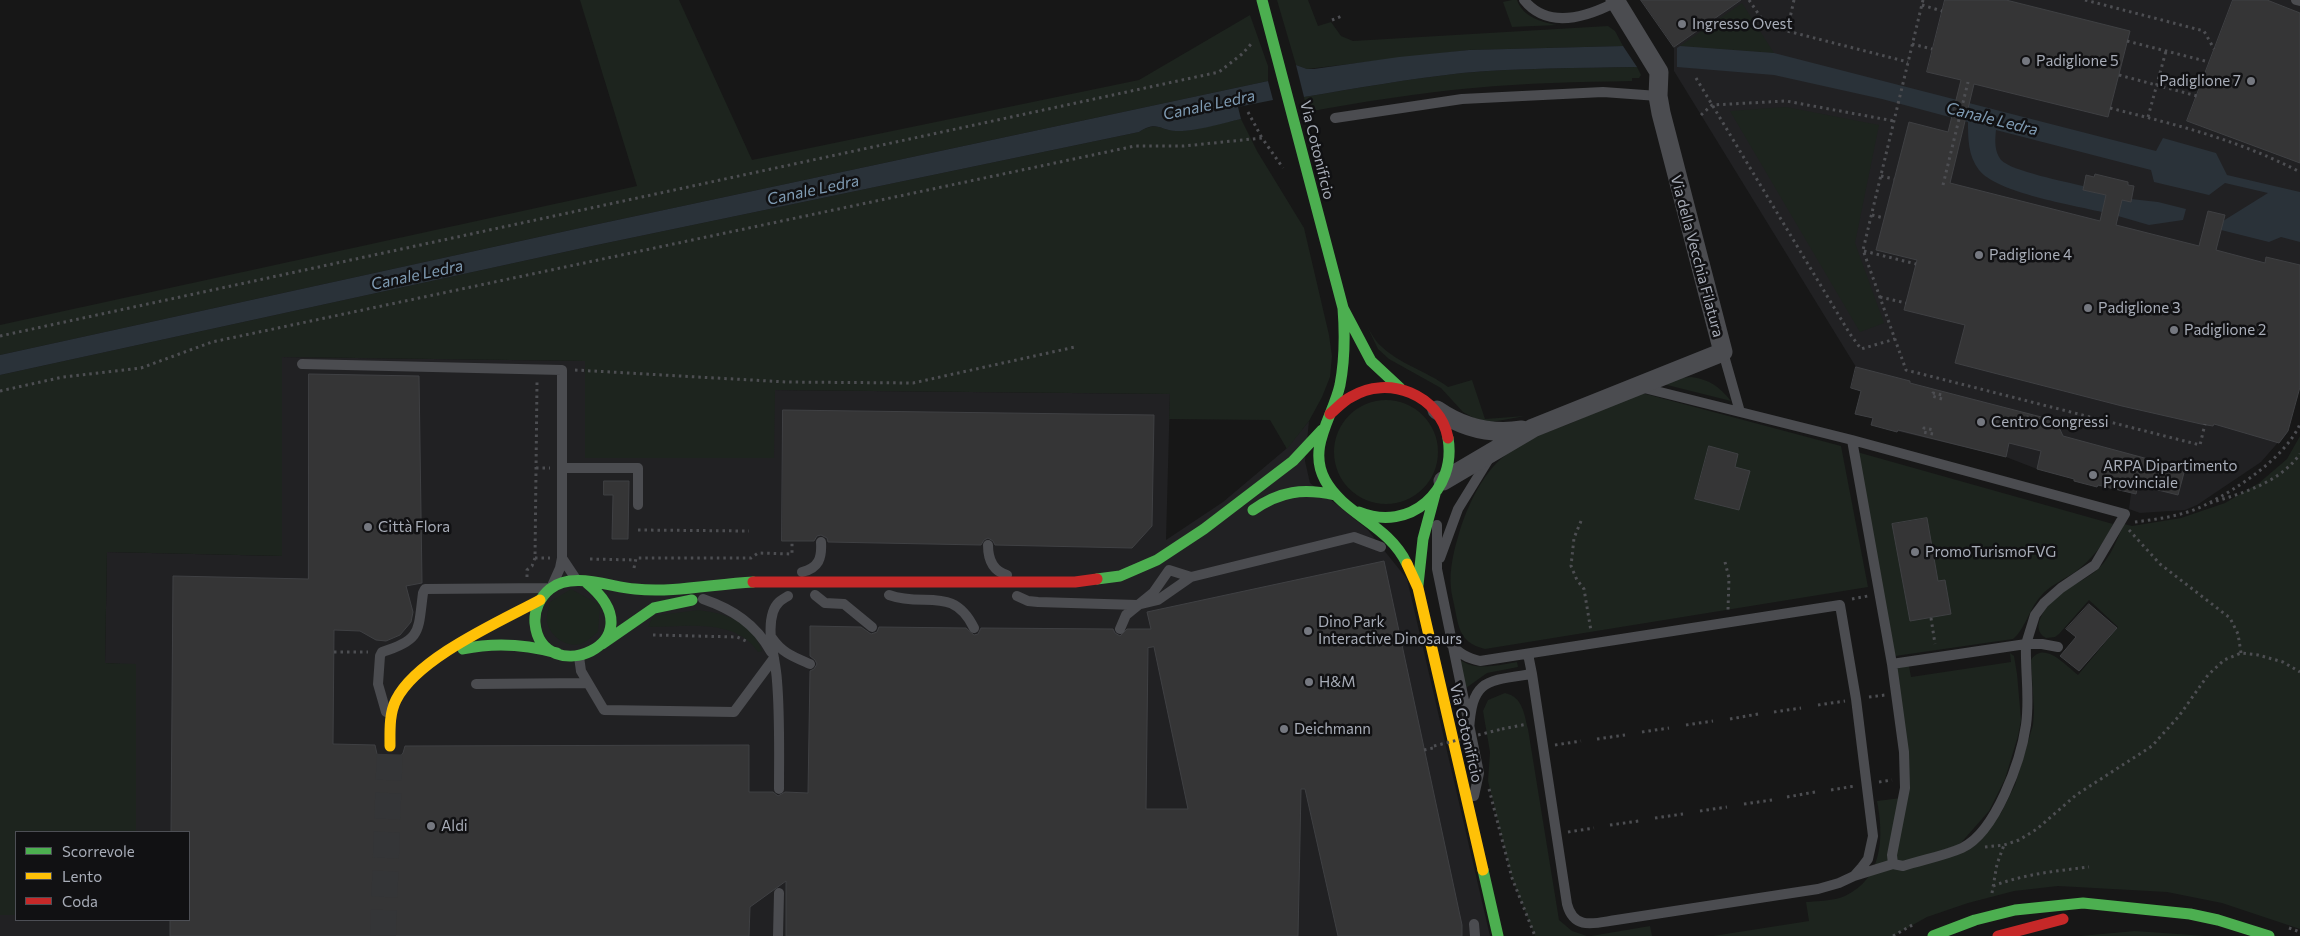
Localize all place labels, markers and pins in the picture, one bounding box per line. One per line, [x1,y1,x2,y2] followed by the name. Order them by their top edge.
[1692,15,1793,33] place label: Ingresso Ovest
[1676,18,1688,30] marker: Ingresso Ovest
[2036,52,2119,70] place label: Padiglione 5
[2020,55,2032,67] marker: Padiglione 5
[2159,72,2241,90] place label: Padiglione 7
[2245,75,2257,87] marker: Padiglione 7
[1989,246,2072,264] place label: Padiglione 4
[1973,249,1985,261] marker: Padiglione 4
[2098,299,2180,317] place label: Padiglione 3
[2082,302,2094,314] marker: Padiglione 3
[2184,321,2266,339] place label: Padiglione 2
[2168,324,2180,336] marker: Padiglione 2
[1991,413,2109,431] place label: Centro Congressi
[1975,416,1987,428] marker: Centro Congressi
[2103,457,2237,492] place label: ARPA Dipartimento Provinciale
[2087,469,2099,481] marker: ARPA Dipartimento Provinciale
[378,518,450,536] place label: Città Flora
[362,521,374,533] marker: Città Flora
[1925,543,2056,561] place label: PromoTurismoFVG
[1909,546,1921,558] marker: PromoTurismoFVG
[1318,613,1462,648] place label: Dino Park Interactive Dinosaurs
[1302,625,1314,637] marker: Dino Park Interactive Dinosaurs
[1319,673,1356,691] place label: H&M
[1303,676,1315,688] marker: H&M
[1294,720,1371,738] place label: Deichmann
[1278,723,1290,735] marker: Deichmann
[441,817,468,835] place label: Aldi
[425,820,437,832] marker: Aldi

